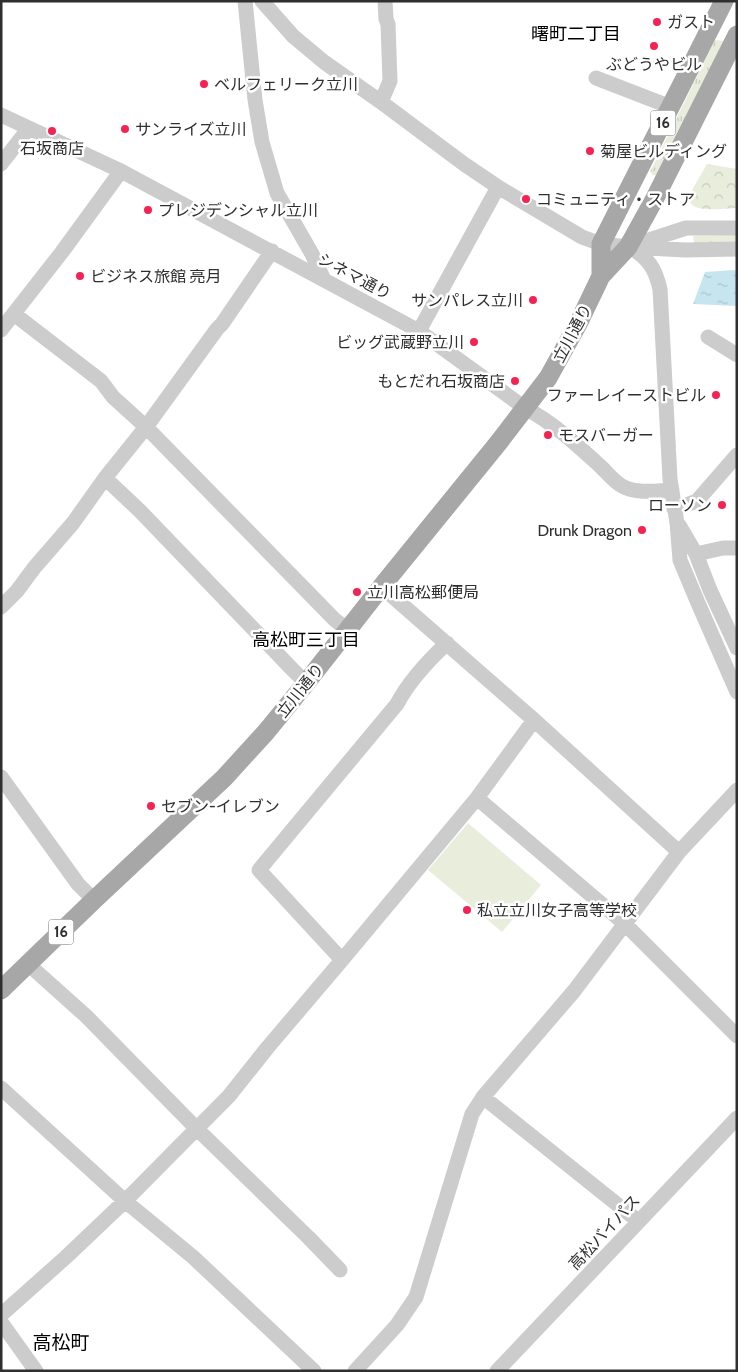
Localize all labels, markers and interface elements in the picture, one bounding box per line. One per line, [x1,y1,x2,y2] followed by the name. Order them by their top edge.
[667,13,715,32] place label: ガスト
[651,16,663,28] marker: ガスト
[531,23,621,45] district label: 曙町二丁目
[648,40,660,52] marker: ぶどうやビル
[606,55,702,74] place label: ぶどうやビル
[214,75,358,94] place label: ベルフェリーク立川
[198,78,210,90] marker: ベルフェリーク立川
[650,110,676,136] road number: 16
[135,120,247,139] place label: サンライズ立川
[119,123,131,135] marker: サンライズ立川
[46,125,58,137] marker: 石坂商店
[20,139,84,158] place label: 石坂商店
[600,142,727,161] place label: 菊屋ビルディング
[584,145,596,157] marker: 菊屋ビルディング
[536,190,695,209] place label: コミュニティ・ストア
[520,193,532,205] marker: コミュニティ・ストア
[158,201,318,220] place label: プレジデンシャル立川
[142,204,154,216] marker: プレジデンシャル立川
[315,249,395,304] street label: シネマ通り
[90,267,222,286] place label: ビジネス旅館 亮月
[74,270,86,282] marker: ビジネス旅館 亮月
[411,291,523,310] place label: サンパレス立川
[527,294,539,306] marker: サンパレス立川
[549,301,596,366] street label: 立川通り
[336,333,464,352] place label: ビッグ武蔵野立川
[468,336,480,348] marker: ビッグ武蔵野立川
[377,372,505,391] place label: もとだれ石坂商店
[509,375,521,387] marker: もとだれ石坂商店
[547,386,706,405] place label: ファーレイーストビル
[710,389,722,401] marker: ファーレイーストビル
[558,426,654,445] place label: モスバーガー
[542,429,554,441] marker: モスバーガー
[648,496,712,515] place label: ローソン
[716,499,728,511] marker: ローソン
[537,521,632,540] place label: Drunk Dragon
[636,524,648,536] marker: Drunk Dragon
[367,583,479,602] place label: 立川高松郵便局
[351,586,363,598] marker: 立川高松郵便局
[252,629,360,651] district label: 高松町三丁目
[273,659,328,721] street label: 立川通り
[161,797,280,816] place label: セブン-イレブン
[145,800,157,812] marker: セブン-イレブン
[477,901,637,920] place label: 私立立川女子高等学校
[461,904,473,916] marker: 私立立川女子高等学校
[48,920,74,944] road number: 16
[565,1191,644,1274] street label: 高松バイパス
[32,1331,90,1354] district label: 高松町

